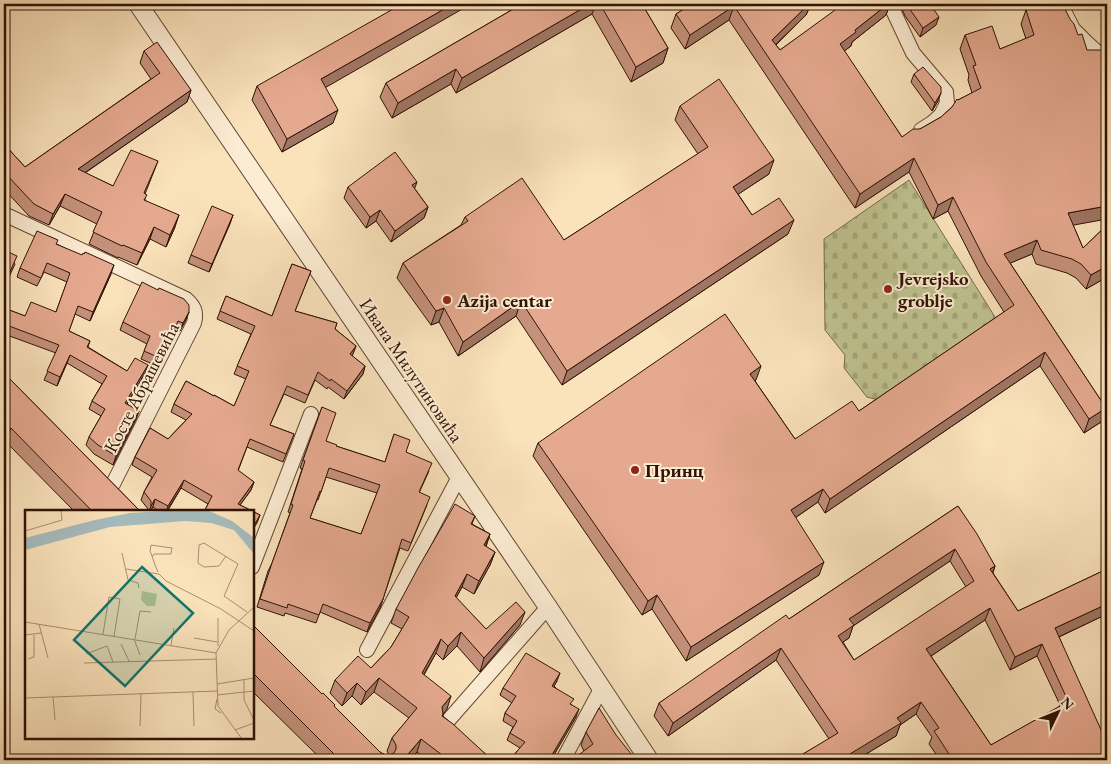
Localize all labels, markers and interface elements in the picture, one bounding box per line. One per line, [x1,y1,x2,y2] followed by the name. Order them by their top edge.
[896,266,969,313] place label: Jevrejsko groblje
[882,283,894,295] marker: Jevrejsko groblje
[456,288,552,313] place label: Azija centar
[354,293,470,448] street label: Ивана Милутиновића
[441,294,453,306] marker: Azija centar
[98,317,185,457] street label: Косте Абрашевића
[645,458,704,483] place label: Принц
[629,464,641,476] marker: Принц
[25,510,254,739] inset map
[1034,686,1084,736] north arrow
[1057,693,1078,714] text: N

